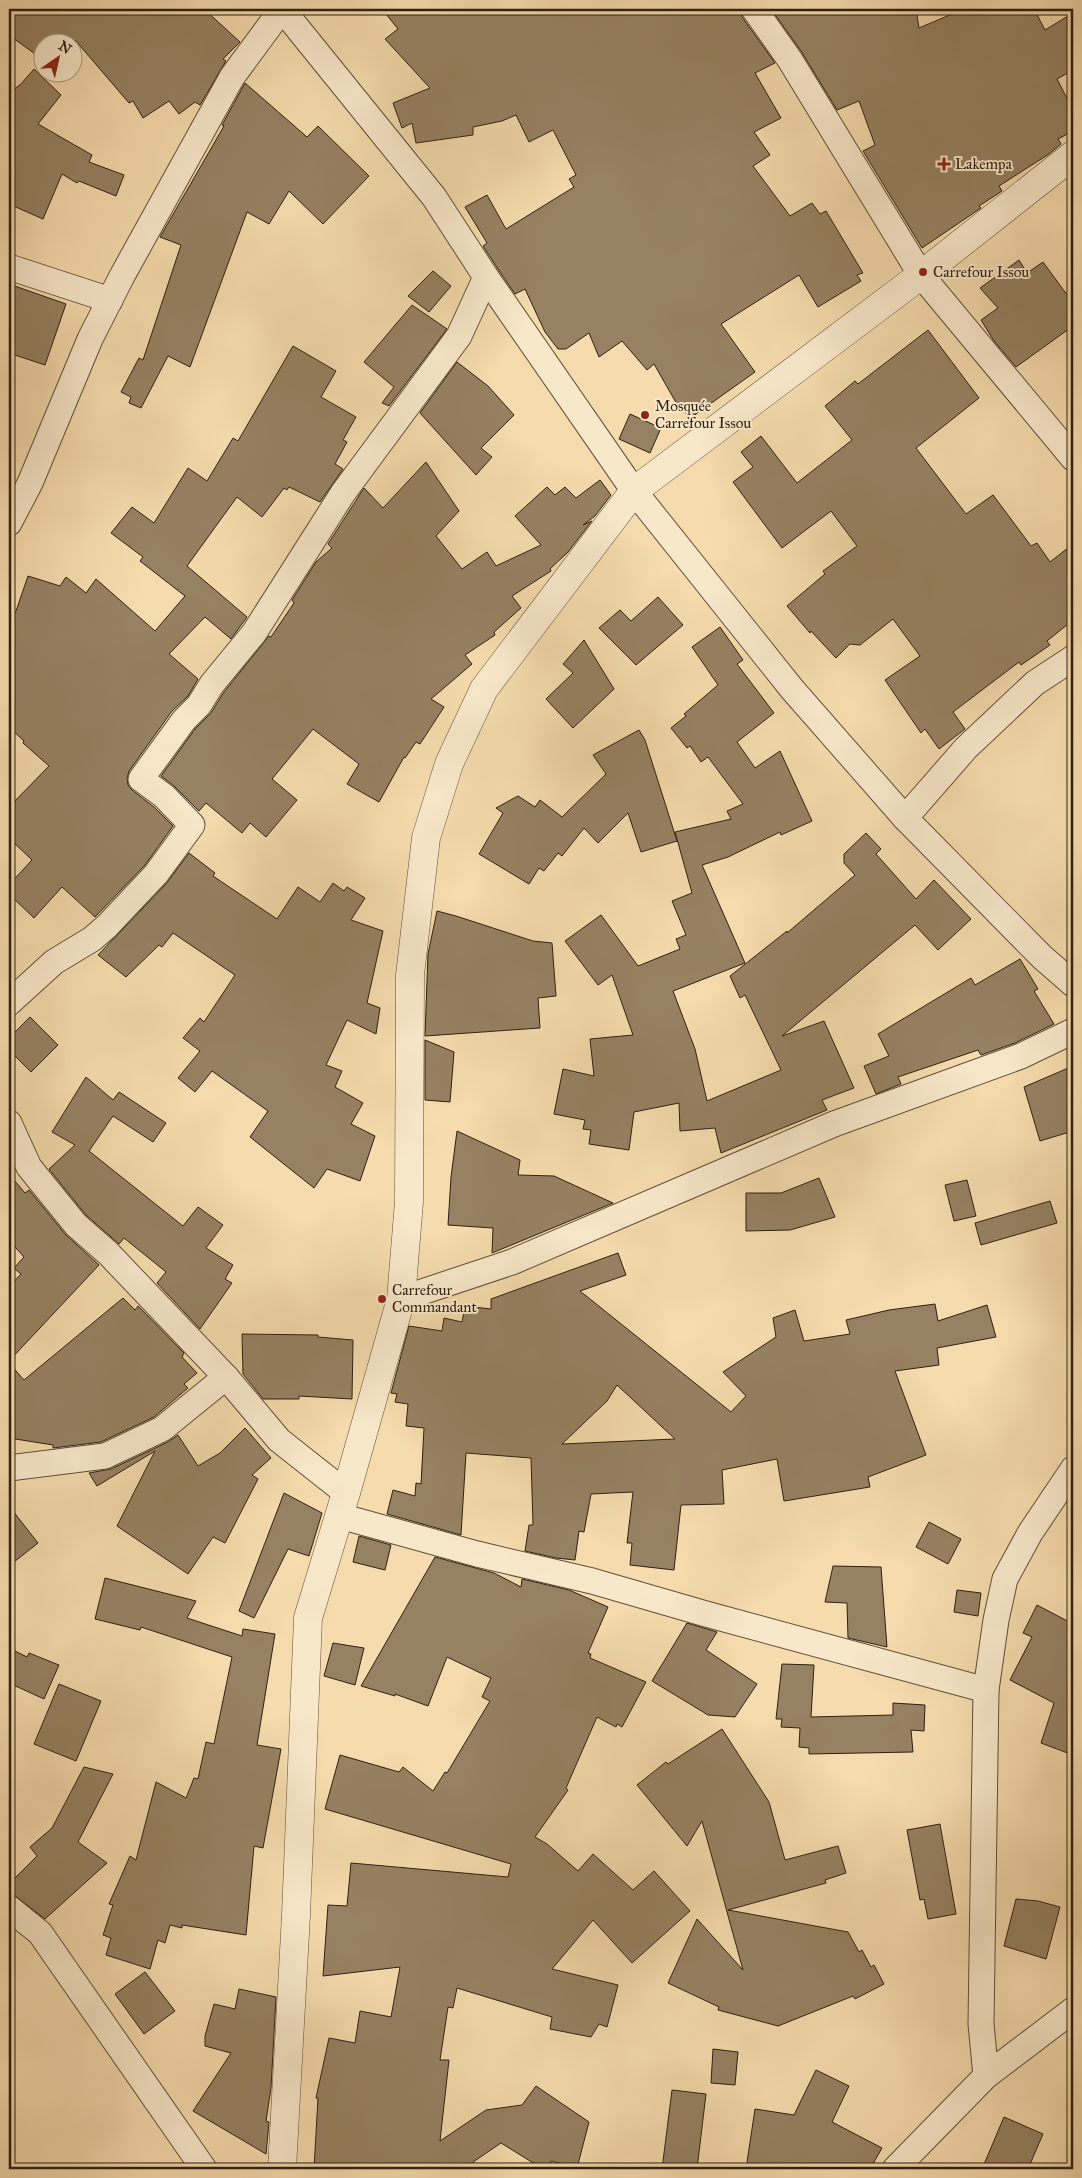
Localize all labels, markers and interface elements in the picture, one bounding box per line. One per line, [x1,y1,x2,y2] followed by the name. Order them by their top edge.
[32,32,82,82] north arrow
[55,37,75,58] text: N
[955,155,1013,173] place label: Lakempa
[937,157,951,171] marker: Lakempa
[933,263,1029,281] place label: Carrefour Issou
[917,266,929,278] marker: Carrefour Issou
[655,397,751,432] place label: Mosquée Carrefour Issou
[639,409,651,421] marker: Mosquée Carrefour Issou
[392,1281,477,1316] place label: Carrefour Commandant
[376,1293,388,1305] marker: Carrefour Commandant

